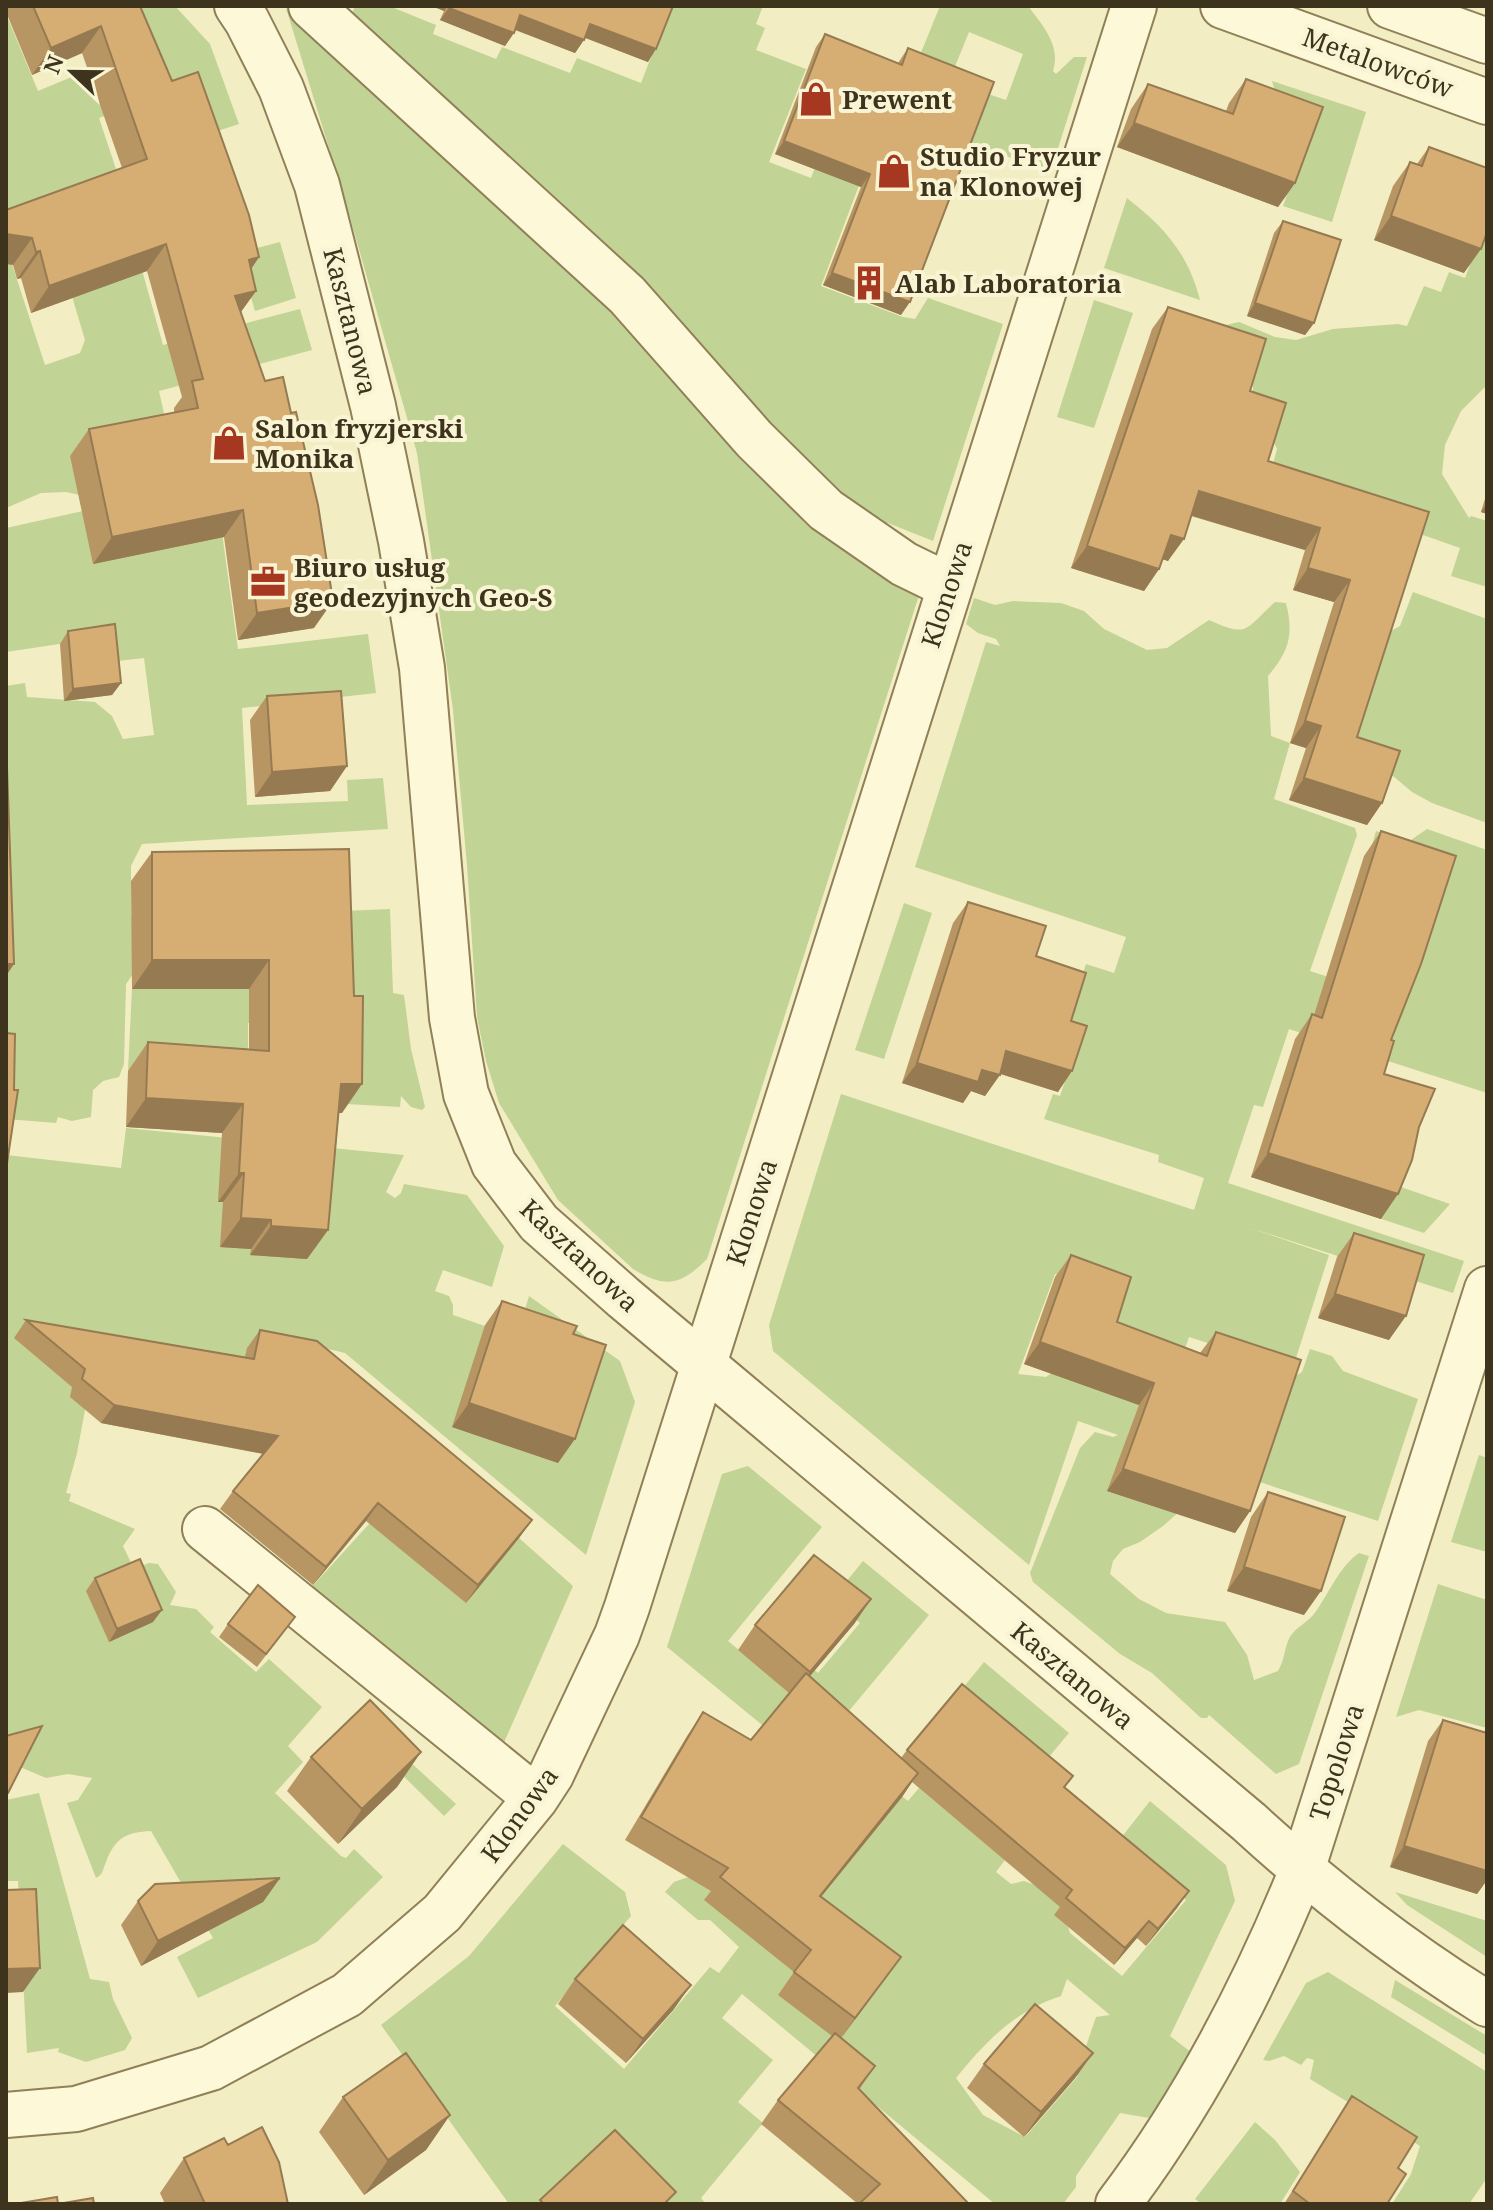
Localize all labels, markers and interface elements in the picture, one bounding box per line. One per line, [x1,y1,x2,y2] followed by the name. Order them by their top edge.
[1298,18,1459,106] street label: Metalowców
[32,32,112,112] north arrow
[35,50,70,78] text: N
[797,80,835,118] shop icon: Prewent
[842,81,953,117] place label: Prewent
[920,138,1102,204] place label: Studio Fryzur na Klonowej
[875,152,913,190] shop icon: Studio Fryzur na Klonowej
[315,244,387,398] street label: Kasztanowa
[850,264,888,302] building icon: Alab Laboratoria
[895,265,1122,301] place label: Alab Laboratoria
[255,410,464,476] place label: Salon fryzjerski Monika
[210,424,248,462] shop icon: Salon fryzjerski Monika
[912,536,980,652] street label: Klonowa
[294,549,553,615] place label: Biuro usług geodezyjnych Geo-S
[249,563,287,601] office icon: Biuro usług geodezyjnych Geo-S
[717,1154,785,1270] street label: Klonowa
[513,1191,647,1319] street label: Kasztanowa
[1004,1613,1142,1737] street label: Kasztanowa
[1300,1699,1372,1825] street label: Topolowa
[472,1759,566,1869] street label: Klonowa

